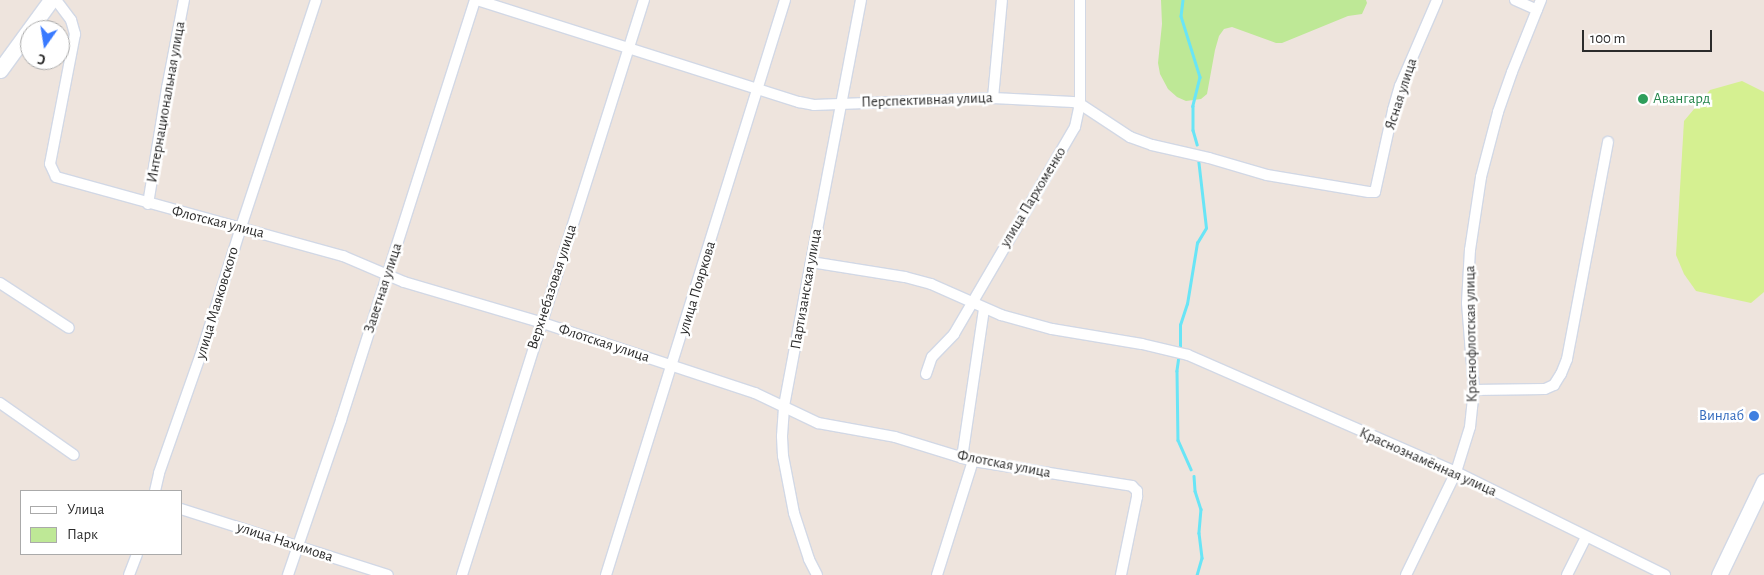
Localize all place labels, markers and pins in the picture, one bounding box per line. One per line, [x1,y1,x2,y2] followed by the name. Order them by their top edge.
[1653,90,1710,108] place label: Авангард
[1637,93,1649,105] marker: Авангард
[1699,407,1744,425] place label: Винлаб
[1748,410,1760,422] marker: Винлаб

